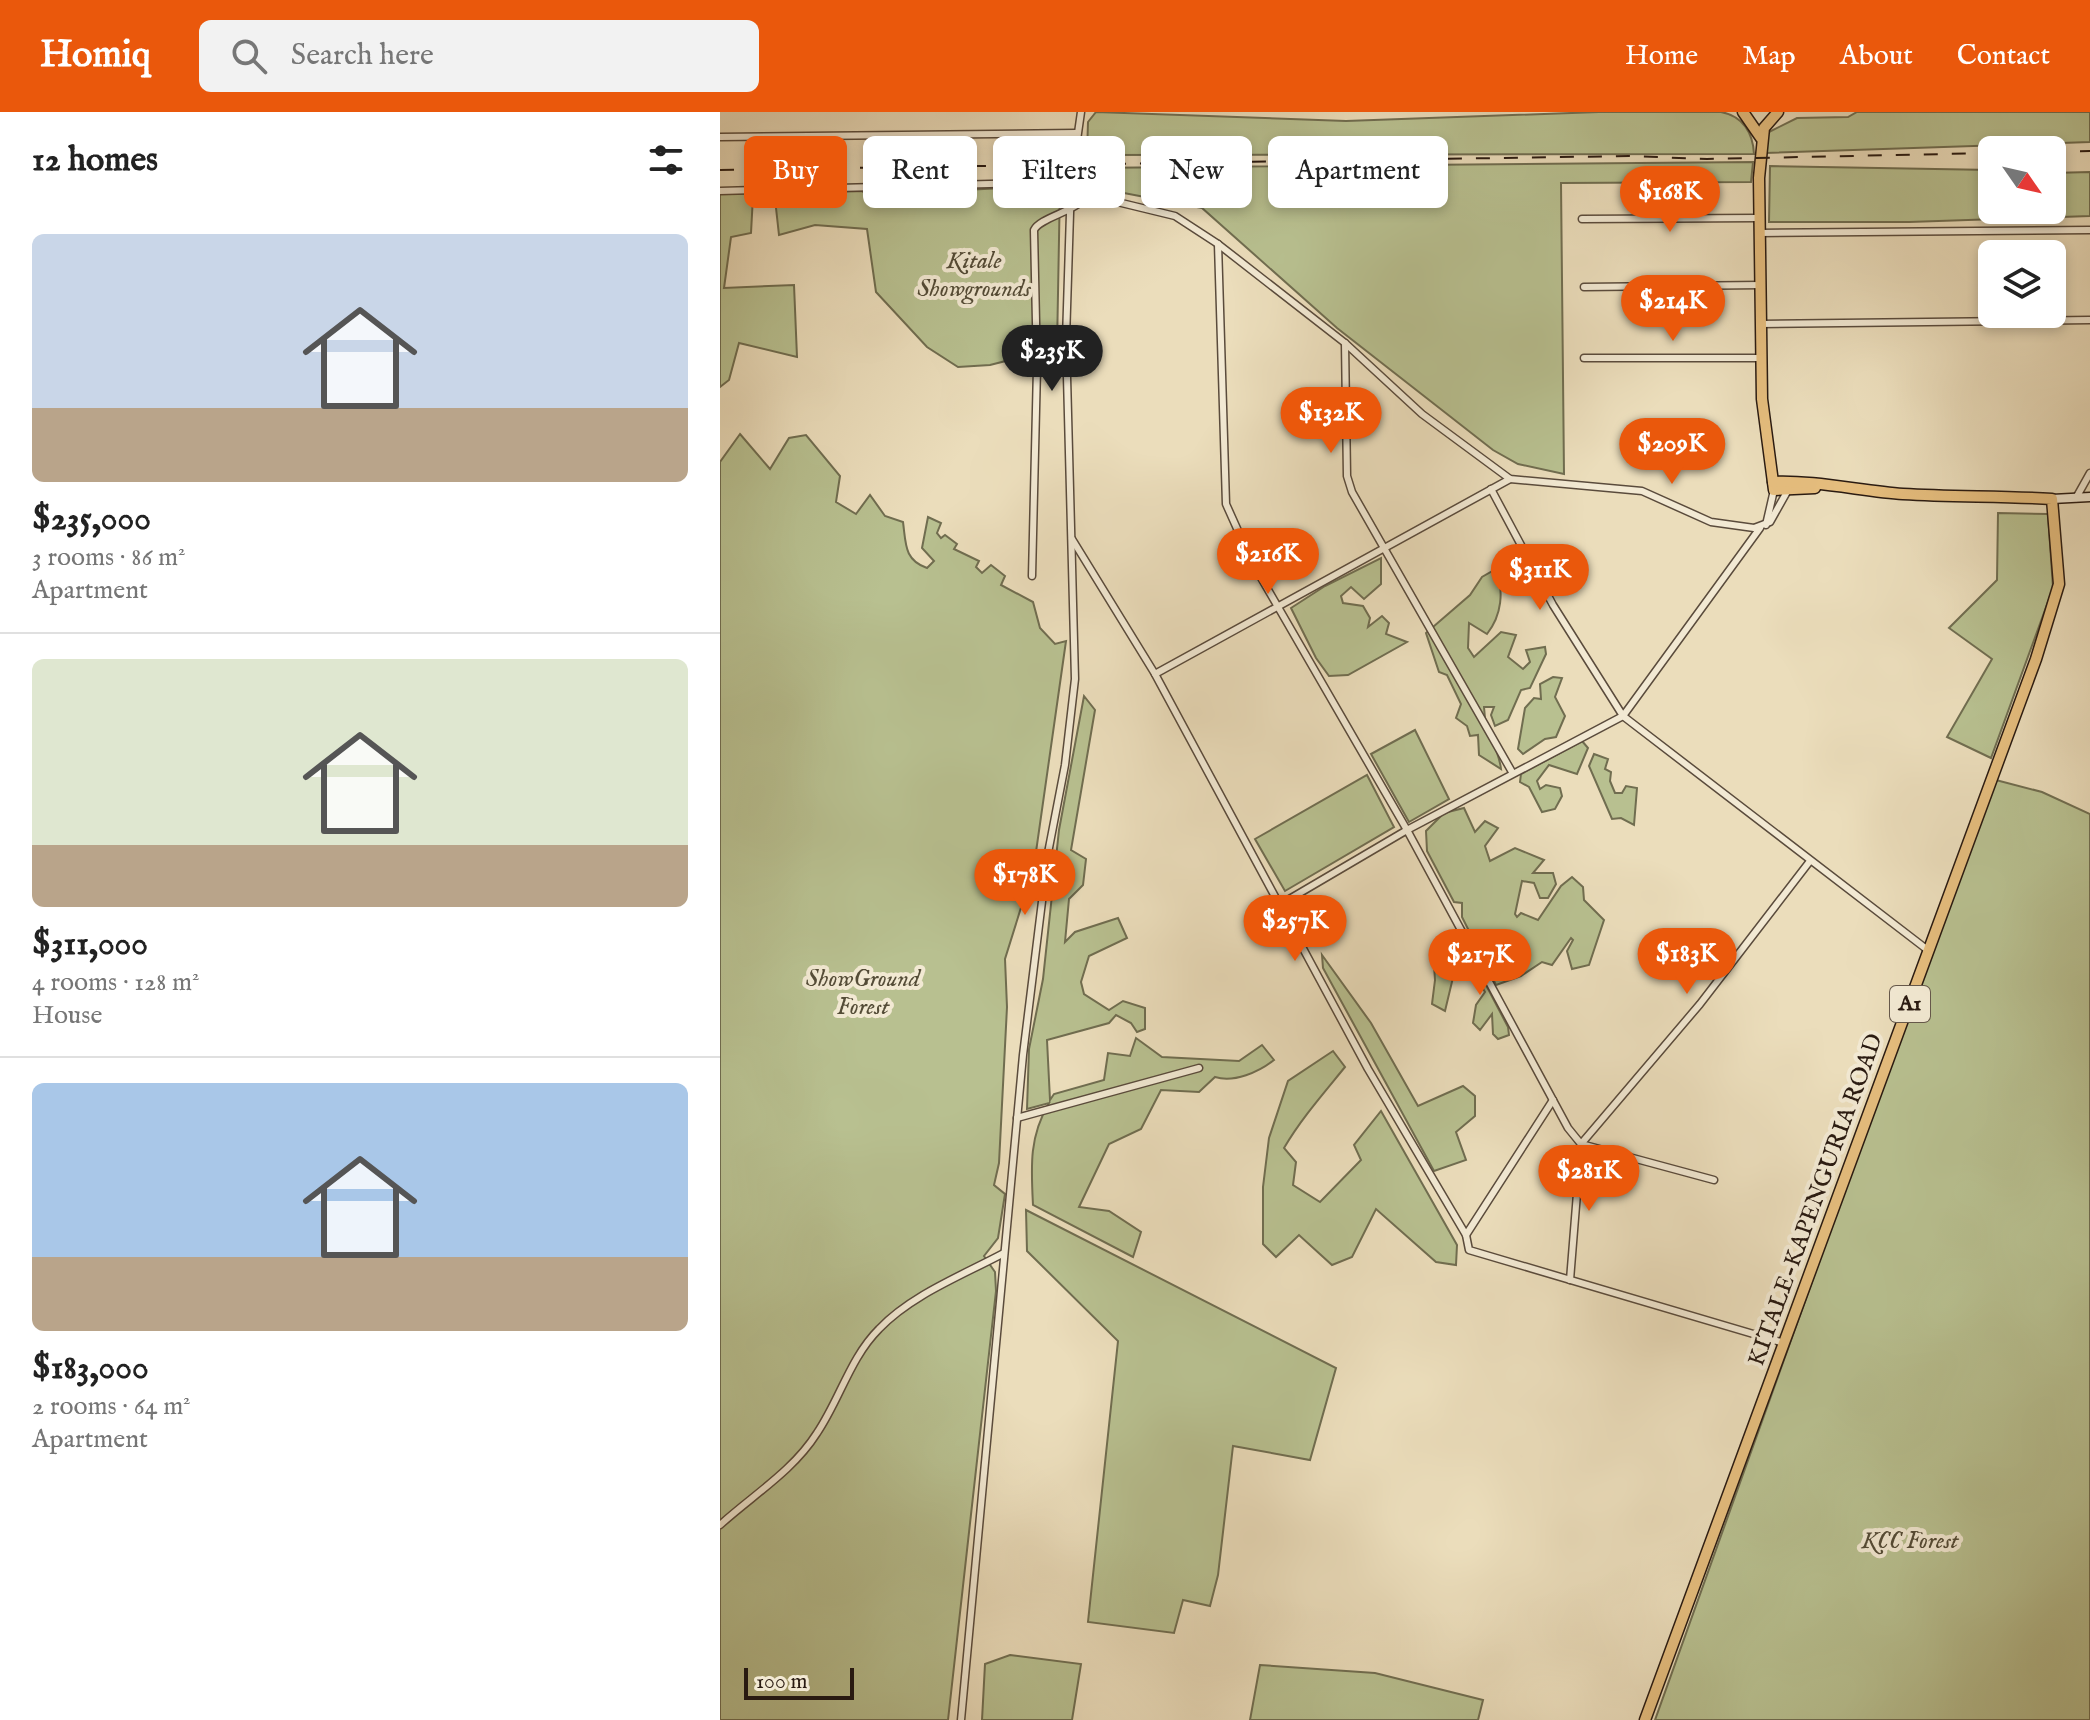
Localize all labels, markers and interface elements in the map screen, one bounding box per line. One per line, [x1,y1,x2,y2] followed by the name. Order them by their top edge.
[199,20,759,92] search box
[40,32,151,80] text: Homiq
[227,34,271,78] icon: search
[291,37,434,75] text: Search here
[1625,39,1698,74] text: Home
[1742,39,1796,74] text: Map
[1840,39,1913,74] text: About
[1957,39,2050,74] text: Contact
[744,136,847,208] chip: Buy
[863,136,977,208] chip: Rent
[993,136,1125,208] chip: Filters
[1141,136,1252,208] chip: New
[1268,136,1448,208] chip: Apartment
[1978,136,2066,224] north arrow
[1978,136,2066,328] map controls
[644,138,688,182] icon: filters
[32,139,158,182] text: 12 homes
[1614,166,1726,234] pin: $168K
[1638,175,1702,208] text: $168K
[1978,240,2066,328] button: layers
[917,246,1032,305] park label: Kitale Showgrounds
[1617,275,1729,343] pin: $214K
[1639,284,1707,317] text: $214K
[288,286,432,430] icon: home
[996,325,1108,393] pin: $235K
[1020,334,1084,367] text: $235K
[1275,387,1387,455] pin: $132K
[1299,396,1363,429] text: $132K
[1616,418,1728,486] pin: $209K
[1637,427,1707,460] text: $209K
[32,498,151,541] text: $235,000
[1212,528,1324,596] pin: $216K
[1235,537,1301,570] text: $216K
[32,541,185,574] text: 3 rooms · 86 m²
[1484,544,1596,612] pin: $311K
[1509,553,1571,586] text: $311K
[32,574,148,607] text: Apartment
[288,711,432,855] icon: home
[969,849,1081,917] pin: $178K
[992,858,1058,891] text: $178K
[1239,895,1351,963] pin: $257K
[1262,904,1328,937] text: $257K
[32,923,148,966] text: $311,000
[1631,928,1743,996] pin: $183K
[1424,929,1536,997] pin: $217K
[1656,937,1718,970] text: $183K
[1446,938,1514,971] text: $217K
[806,964,922,1023] park label: ShowGround Forest
[32,966,199,999] text: 4 rooms · 128 m²
[1890,986,1930,1022] road number: A1
[32,999,102,1032] text: House
[1741,1029,1891,1371] street label: KITALE-KAPENGURIA ROAD
[288,1135,432,1279] icon: home
[1533,1145,1645,1213] pin: $281K
[1556,1154,1622,1187] text: $281K
[32,1347,149,1390] text: $183,000
[32,1390,191,1423] text: 2 rooms · 64 m²
[32,1423,148,1456] text: Apartment
[1860,1526,1960,1557] park label: KCC Forest
[744,1664,854,1700] scale bar
[756,1668,808,1696] text: 100 m

